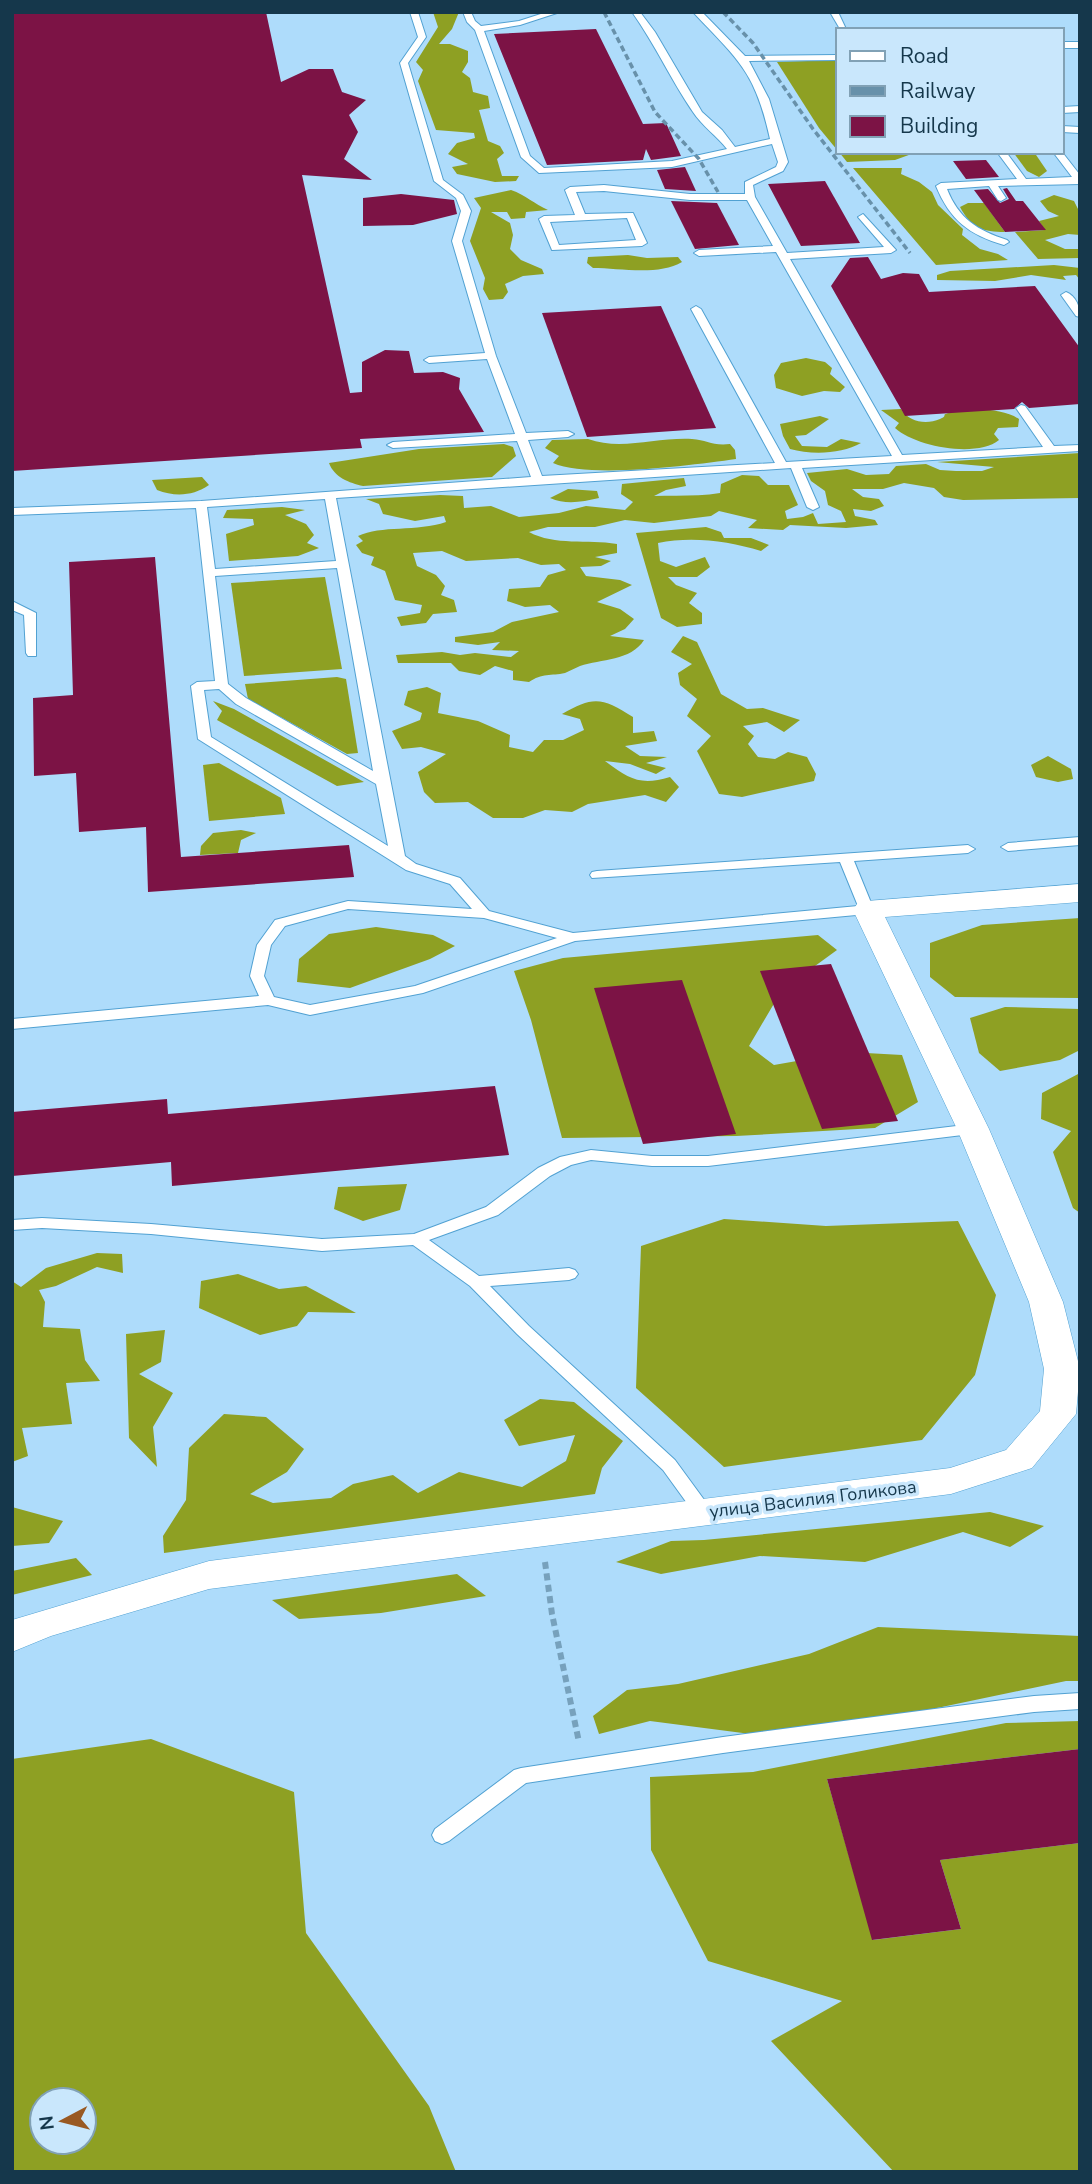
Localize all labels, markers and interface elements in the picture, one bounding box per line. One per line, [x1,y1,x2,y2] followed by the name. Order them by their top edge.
[836,28,1064,154] legend
[900,42,949,70] text: Road
[900,77,975,105] text: Railway
[900,112,978,140] text: Building
[708,1474,918,1524] street label: улица Василия Голикова
[28,2086,98,2156] north arrow
[33,2114,61,2132] text: N

